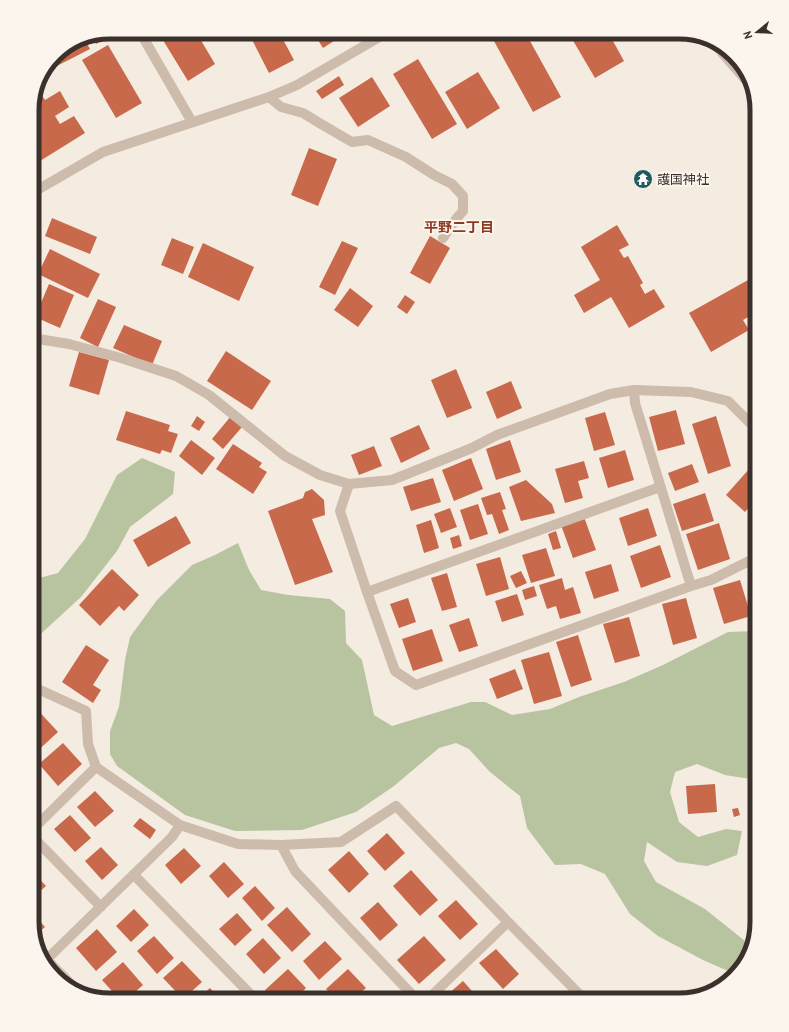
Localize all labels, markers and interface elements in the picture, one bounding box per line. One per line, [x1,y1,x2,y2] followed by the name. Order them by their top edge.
[737,12,777,52] north arrow
[740,29,755,41] text: N
[632,168,654,190] temple icon: 護国神社
[657,171,709,188] place label: 護国神社
[424,218,494,236] district label: 平野二丁目

